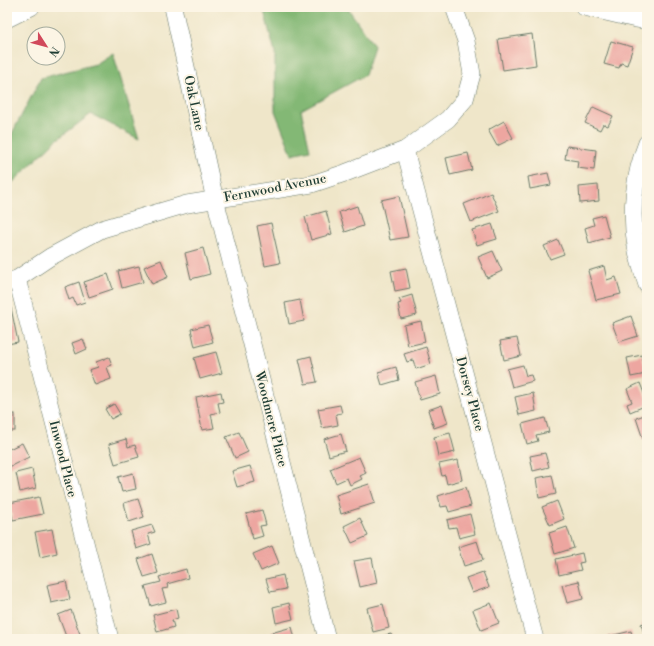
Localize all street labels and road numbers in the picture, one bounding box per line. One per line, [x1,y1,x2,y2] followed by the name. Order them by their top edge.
[180,74,208,132] street label: Oak Lane
[222,170,328,206] street label: Fernwood Avenue
[452,355,488,434] street label: Dorsey Place
[251,369,291,469] street label: Woodmere Place
[46,419,80,499] street label: Inwood Place

